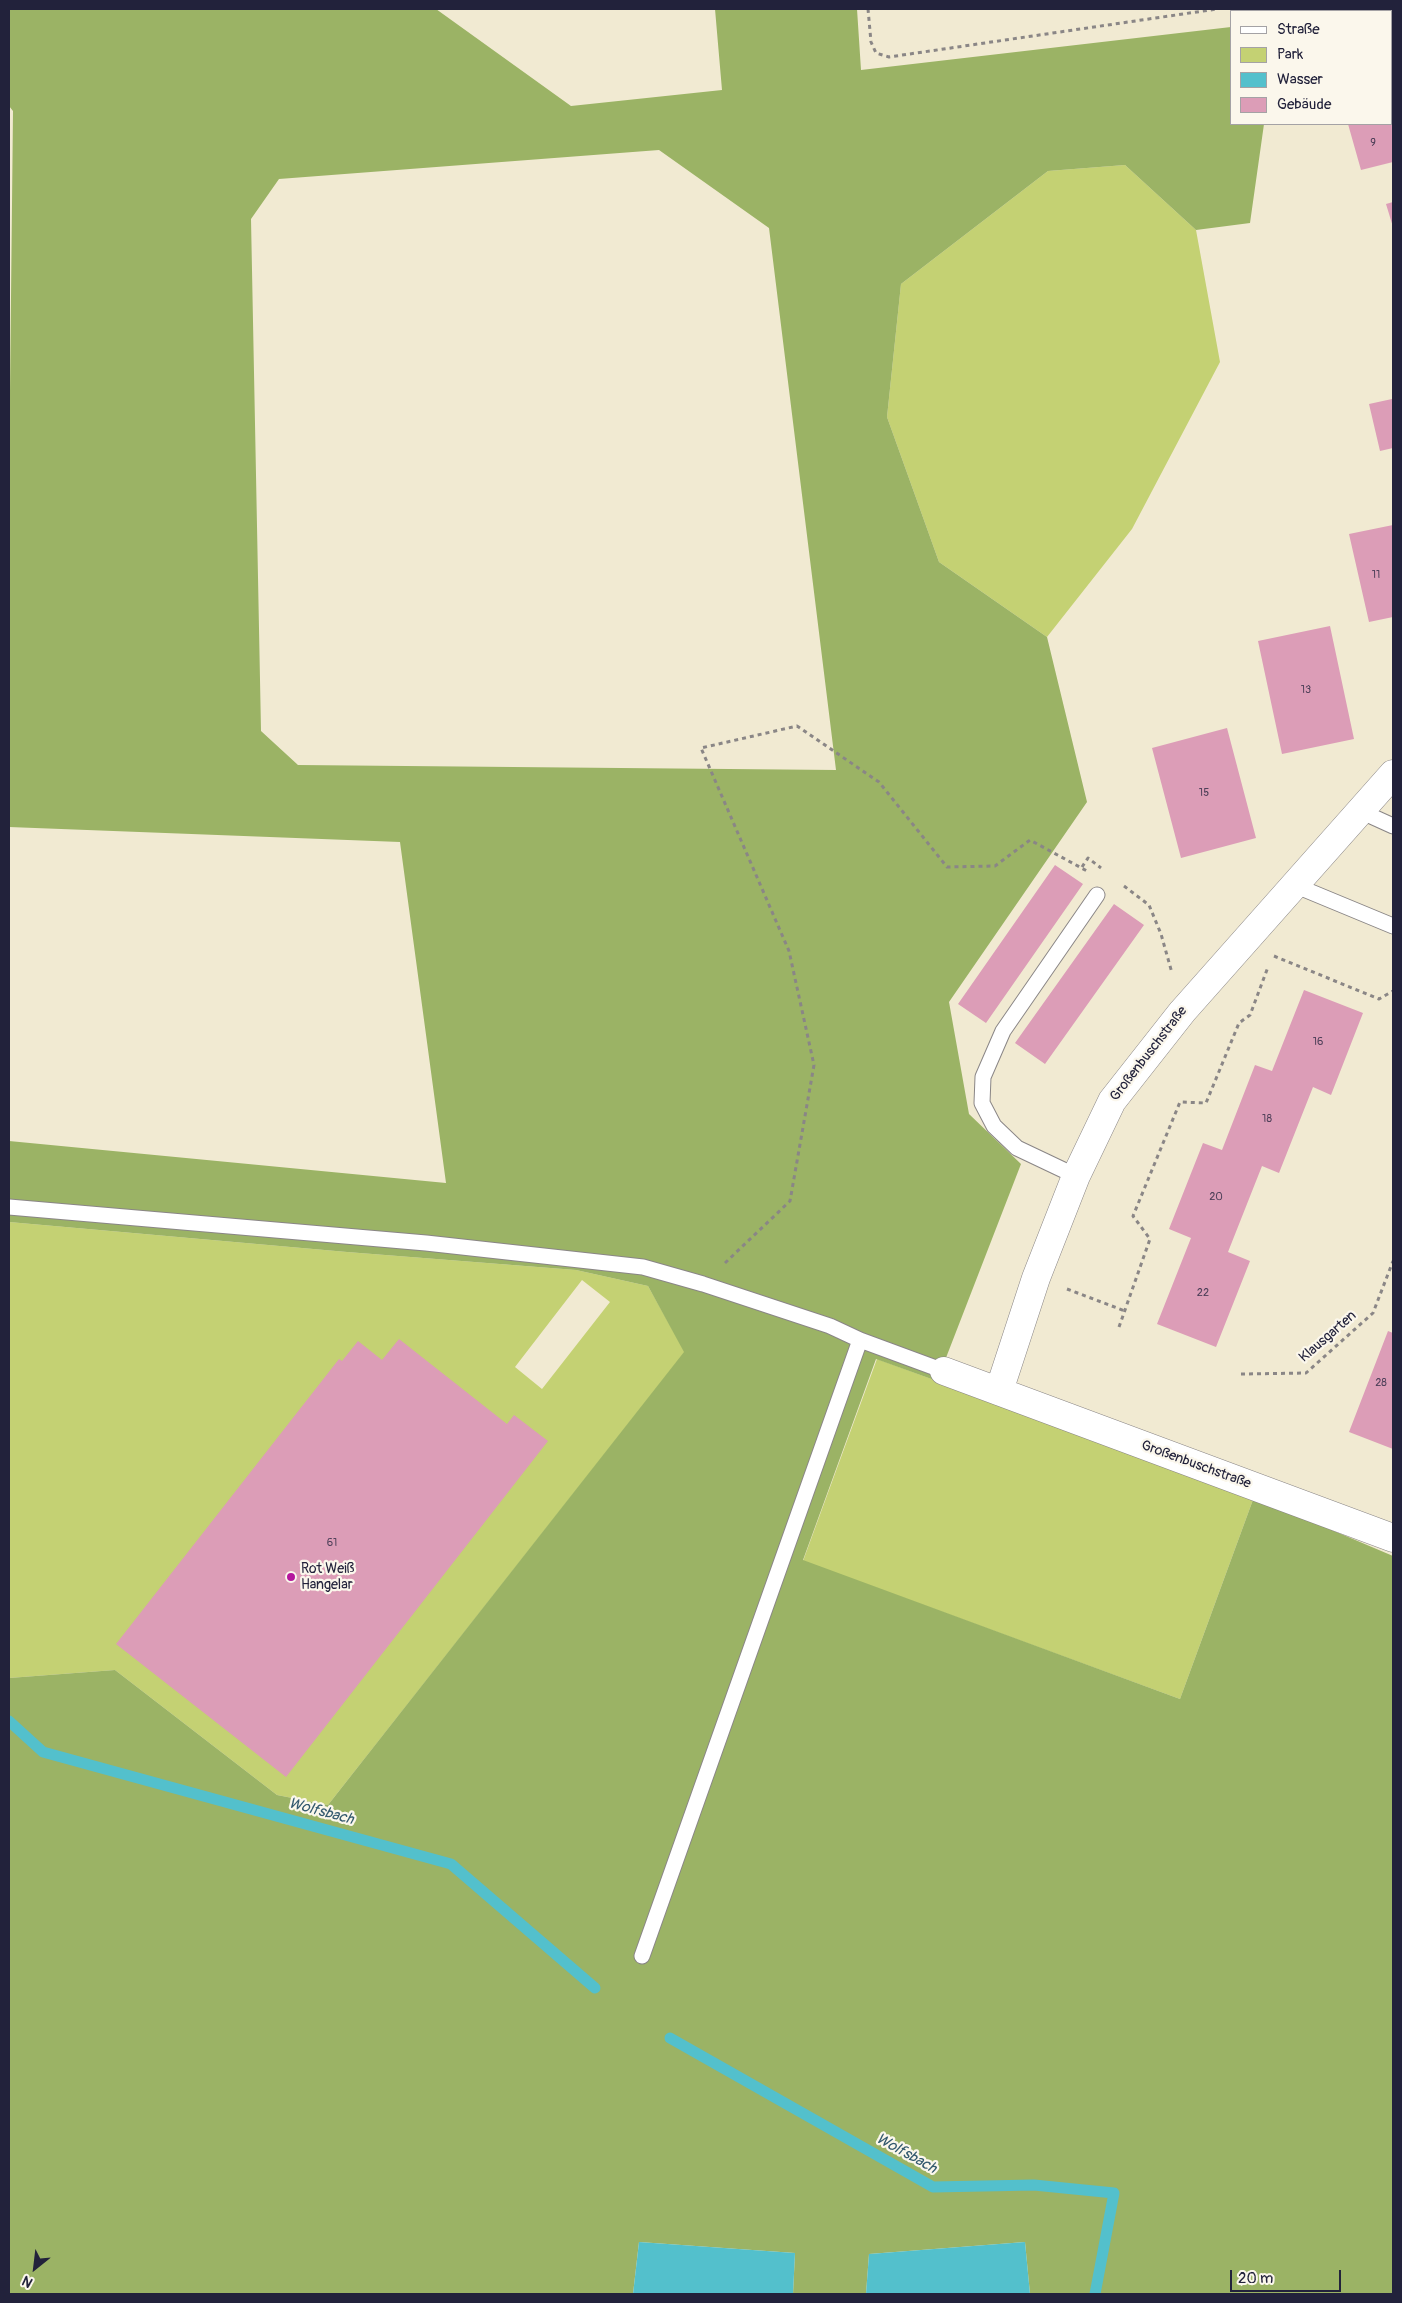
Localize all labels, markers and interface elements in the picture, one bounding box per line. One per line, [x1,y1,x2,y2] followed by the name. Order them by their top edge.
[1230,10,1392,125] legend
[1277,20,1320,39] text: Straße
[1277,45,1303,64] text: Park
[1277,70,1323,89] text: Wasser
[1277,95,1331,114] text: Gebäude
[1370,136,1376,150] house number: 9
[1372,568,1380,582] house number: 11
[1301,683,1311,697] house number: 13
[1199,786,1209,800] house number: 15
[1107,1003,1191,1105] street label: Großenbuschstraße
[1313,1035,1323,1049] house number: 16
[1262,1112,1272,1126] house number: 18
[1209,1190,1223,1204] house number: 20
[1197,1286,1209,1300] house number: 22
[1296,1308,1360,1366] street label: Klausgarten
[1375,1376,1387,1390] house number: 28
[1139,1437,1253,1493] street label: Großenbuschstraße
[327,1536,337,1550] house number: 61
[301,1561,354,1594] place label: Rot Weiß Hangelar
[285,1571,297,1583] marker: Rot Weiß Hangelar
[287,1795,355,1829] water label: Wolfsbach
[873,2130,939,2178] water label: Wolfsbach
[10,2243,60,2293] north arrow
[1232,2260,1343,2292] scale bar
[1238,2269,1273,2288] text: 20 m
[19,2272,36,2291] text: N

